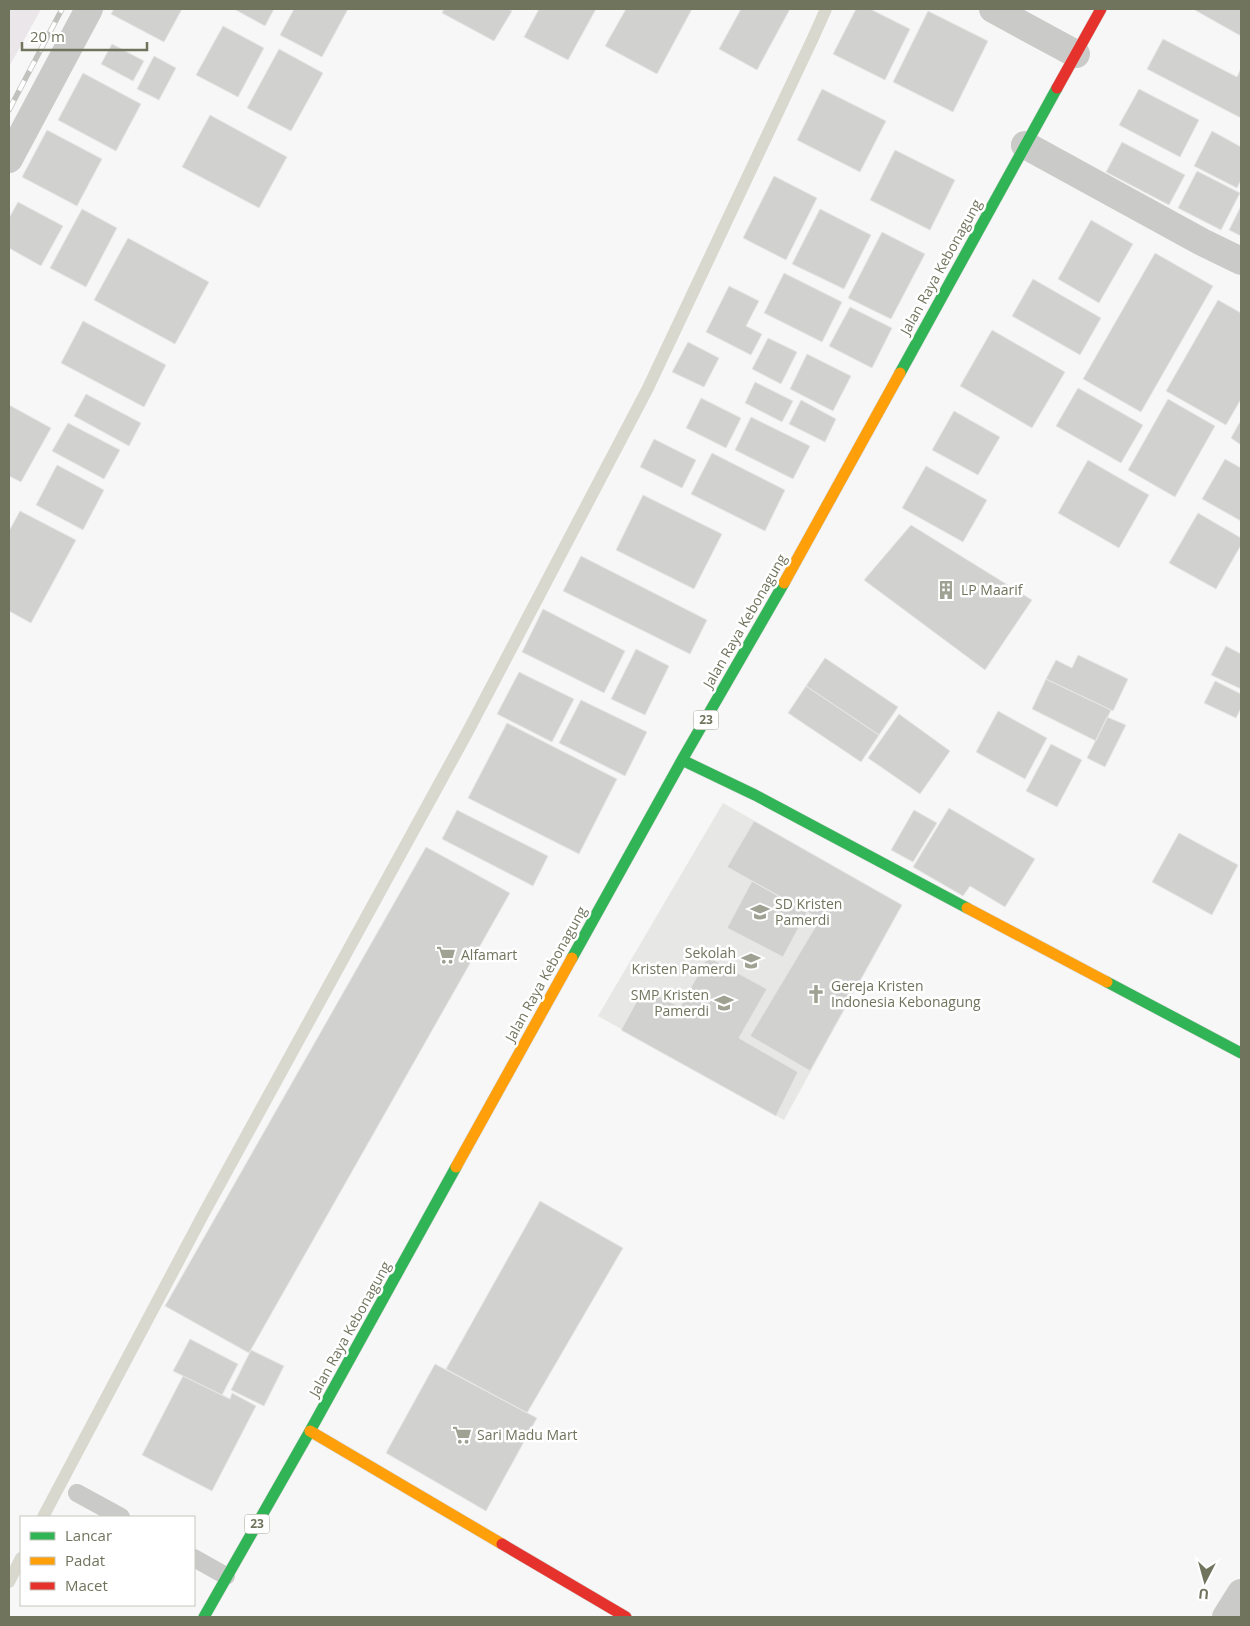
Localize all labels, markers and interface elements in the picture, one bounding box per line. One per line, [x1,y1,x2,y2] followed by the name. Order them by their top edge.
[22,20,148,52] scale bar
[30,26,65,46] text: 20 m
[894,195,986,340] street label: Jalan Raya Kebonagung
[697,550,791,693] street label: Jalan Raya Kebonagung
[935,579,957,601] building icon: LP Maarif
[961,580,1024,599] place label: LP Maarif
[694,710,718,730] road number: 23
[775,894,842,929] place label: SD Kristen Pamerdi
[749,901,771,923] school or university icon: SD Kristen Pamerdi
[499,902,591,1047] street label: Jalan Raya Kebonagung
[632,943,736,978] place label: Sekolah Kristen Pamerdi
[435,944,457,966] supermarket icon: Alfamart
[461,945,517,964] place label: Alfamart
[740,950,762,972] school or university icon: Sekolah Kristen Pamerdi
[831,976,981,1011] place label: Gereja Kristen Indonesia Kebonagung
[805,983,827,1005] church icon: Gereja Kristen Indonesia Kebonagung
[631,985,709,1020] place label: SMP Kristen Pamerdi
[713,992,735,1014] school or university icon: SMP Kristen Pamerdi
[303,1257,395,1402] street label: Jalan Raya Kebonagung
[451,1424,473,1446] supermarket icon: Sari Madu Mart
[477,1425,578,1444] place label: Sari Madu Mart
[244,1515,270,1534] road number: 23
[20,1516,195,1606] legend
[65,1525,112,1545] text: Lancar
[65,1550,105,1570] text: Padat
[1180,1556,1230,1606] north arrow
[65,1575,108,1595] text: Macet
[1197,1584,1210,1604] text: U

